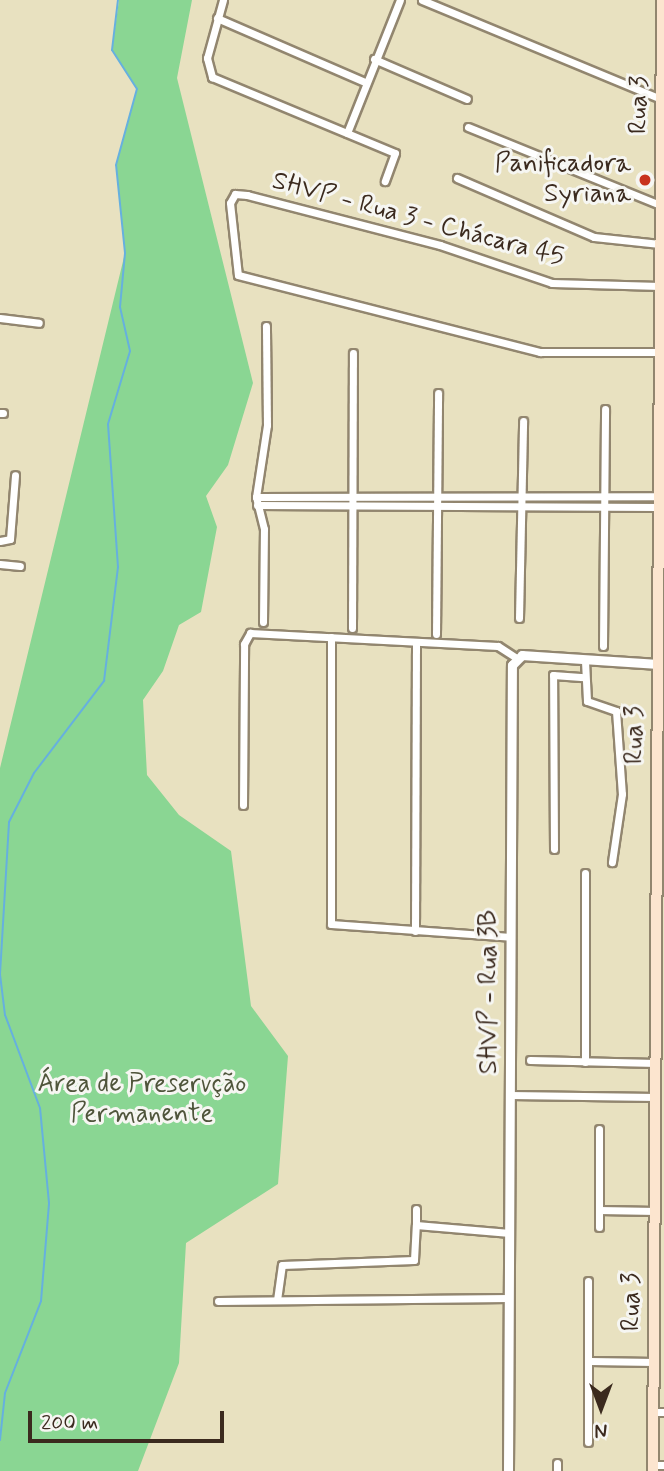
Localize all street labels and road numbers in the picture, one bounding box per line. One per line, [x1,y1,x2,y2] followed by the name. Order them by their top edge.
[624,76,656,134] street label: Rua 3
[269,166,567,274] street label: SHVP - Rua 3 - Chácara 45
[620,706,652,764] street label: Rua 3
[474,910,506,1074] street label: SHVP - Rua 3B
[617,1273,649,1331] street label: Rua 3

